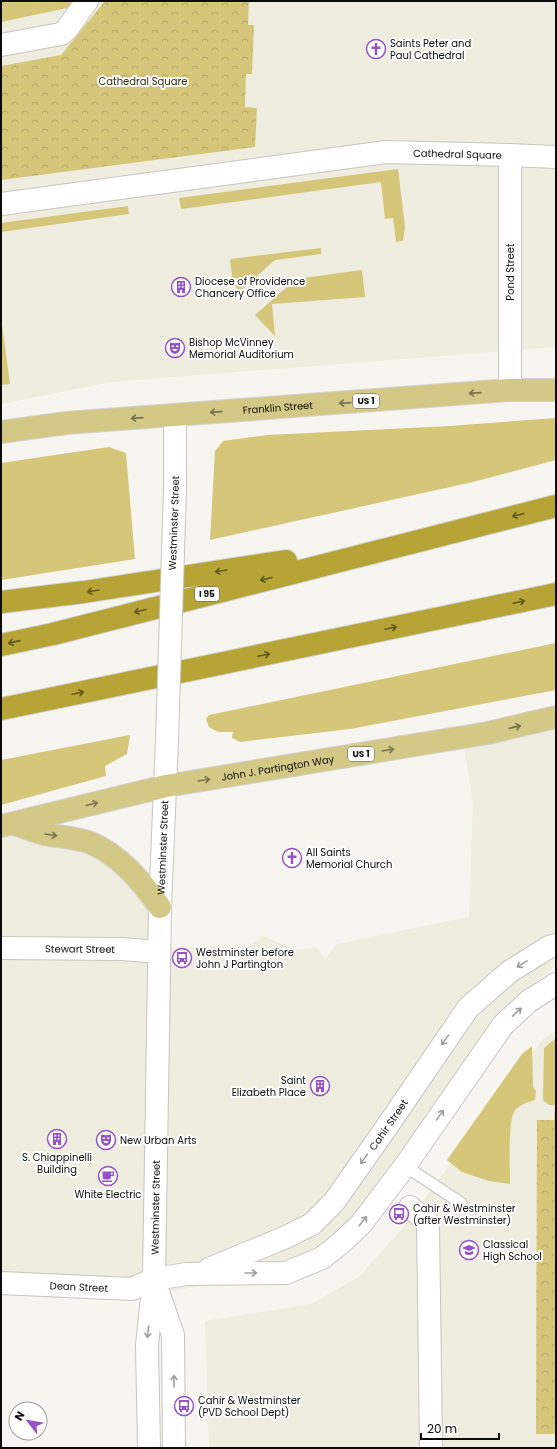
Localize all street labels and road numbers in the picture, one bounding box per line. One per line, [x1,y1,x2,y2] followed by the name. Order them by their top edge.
[413,145,502,162] street label: Cathedral Square
[503,243,518,301] street label: Pond Street
[353,394,379,408] road number: US 1
[242,397,314,417] street label: Franklin Street
[165,475,183,571] street label: Westminster Street
[195,587,219,601] road number: I 95
[348,747,374,761] road number: US 1
[220,751,336,784] street label: John J. Partington Way
[153,799,172,895] street label: Westminster Street
[45,941,115,956] street label: Stewart Street
[365,1096,411,1153] street label: Cahir Street
[147,1160,163,1255] street label: Westminster Street
[49,1278,109,1295] street label: Dean Street

